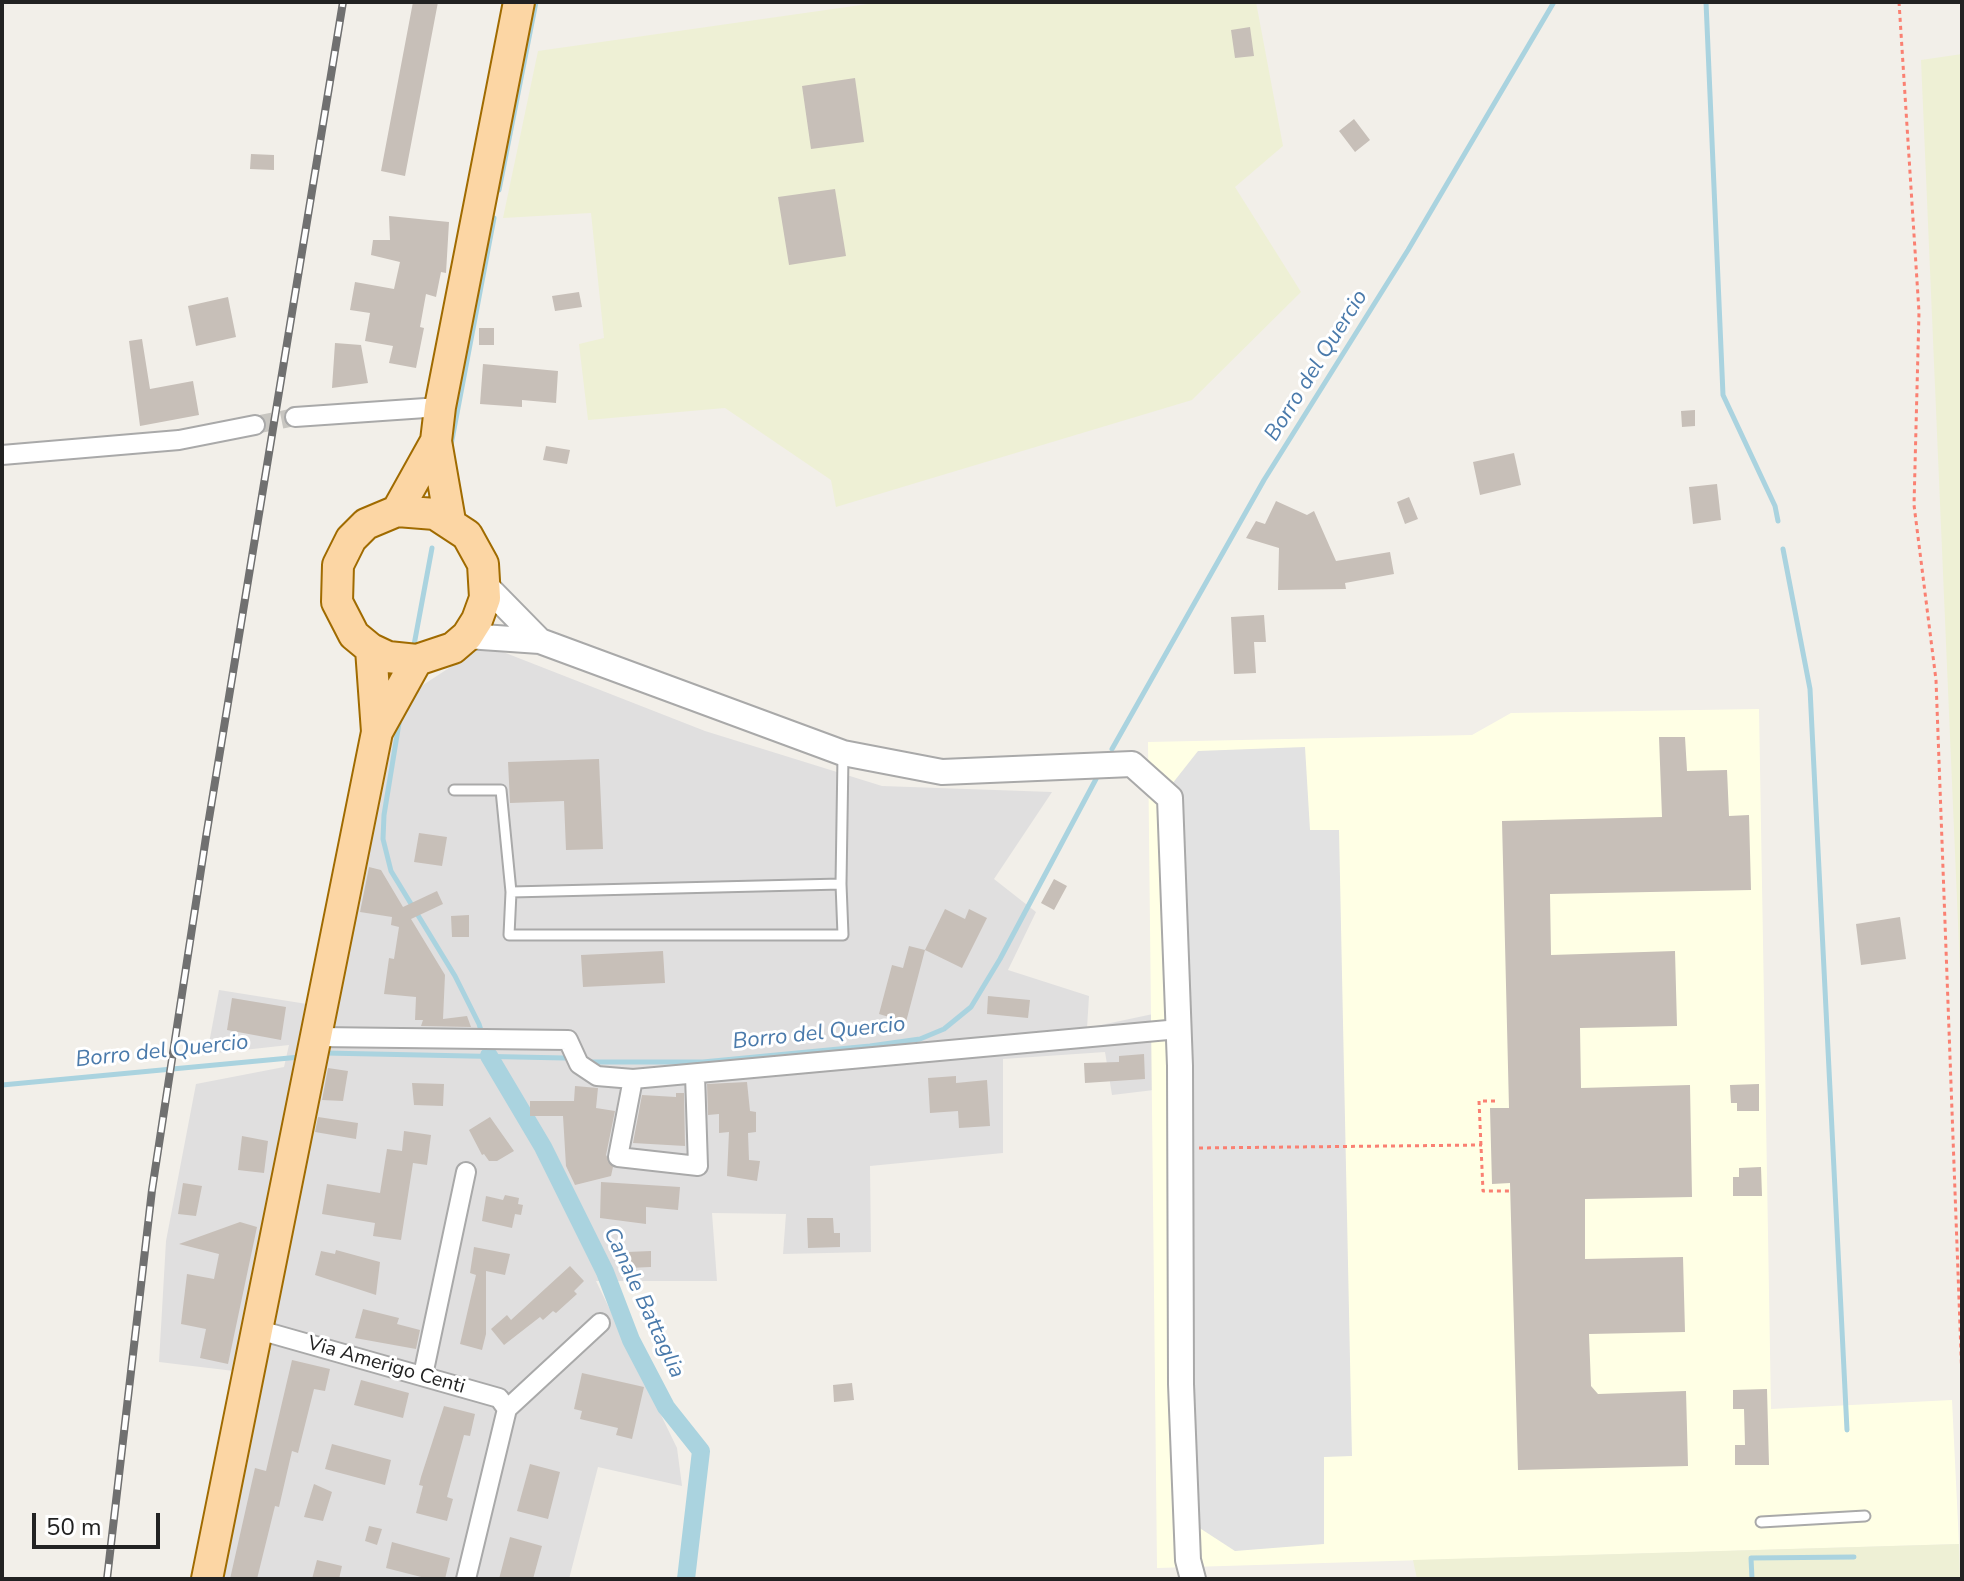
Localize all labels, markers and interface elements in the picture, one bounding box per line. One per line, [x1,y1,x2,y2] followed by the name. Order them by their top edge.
[1260,285,1374,447] water label: Borro del Quercio
[731,1012,907,1056] water label: Borro del Quercio
[74,1030,250,1074] water label: Borro del Quercio
[596,1223,690,1383] water label: Canale Battaglia
[305,1332,467,1400] street label: Via Amerigo Centi
[36,1497,164,1547] scale bar
[46,1511,102,1543] text: 50 m

